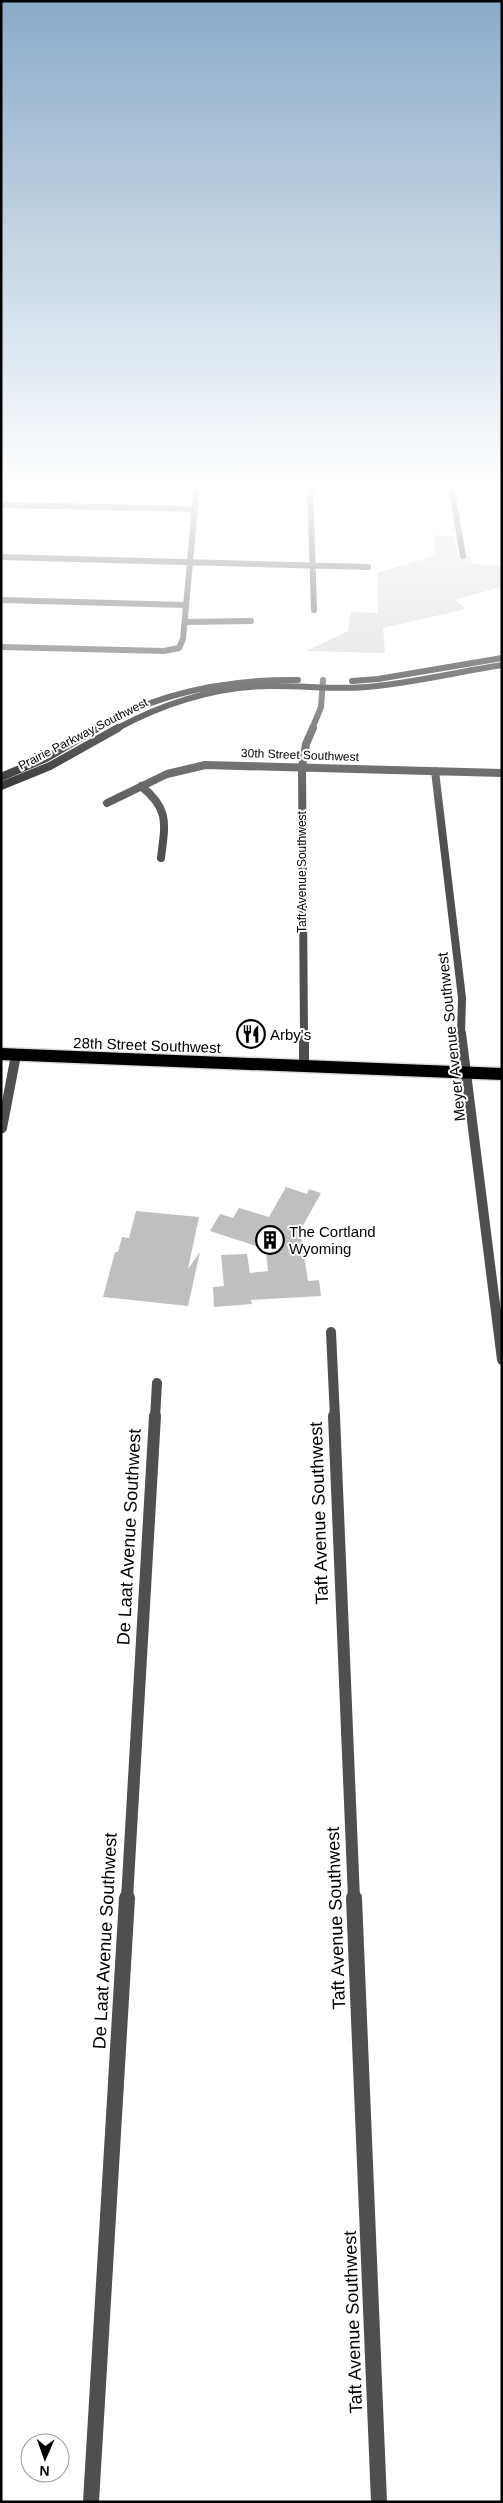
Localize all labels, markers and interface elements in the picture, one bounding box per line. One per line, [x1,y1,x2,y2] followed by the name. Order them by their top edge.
[16,695,151,773] street label: Prairie Parkway Southwest
[241,746,360,764] street label: 30th Street Southwest
[295,810,309,933] street label: Taft Avenue Southwest
[434,951,468,1122] street label: Meyer Avenue Southwest
[236,1019,266,1049] restaurant icon: Arby's
[270,1026,311,1043] place label: Arby's
[73,1034,222,1056] street label: 28th Street Southwest
[289,1223,376,1257] place label: The Cortland Wyoming
[255,1225,285,1255] building icon: The Cortland Wyoming
[306,1421,332,1605] street label: Taft Avenue Southwest
[113,1428,145,1646] street label: De Laat Avenue Southwest
[323,1826,349,2010] street label: Taft Avenue Southwest
[89,1832,121,2050] street label: De Laat Avenue Southwest
[340,2230,366,2414] street label: Taft Avenue Southwest
[20,2433,70,2483] north arrow
[39,2463,50,2479] text: N

